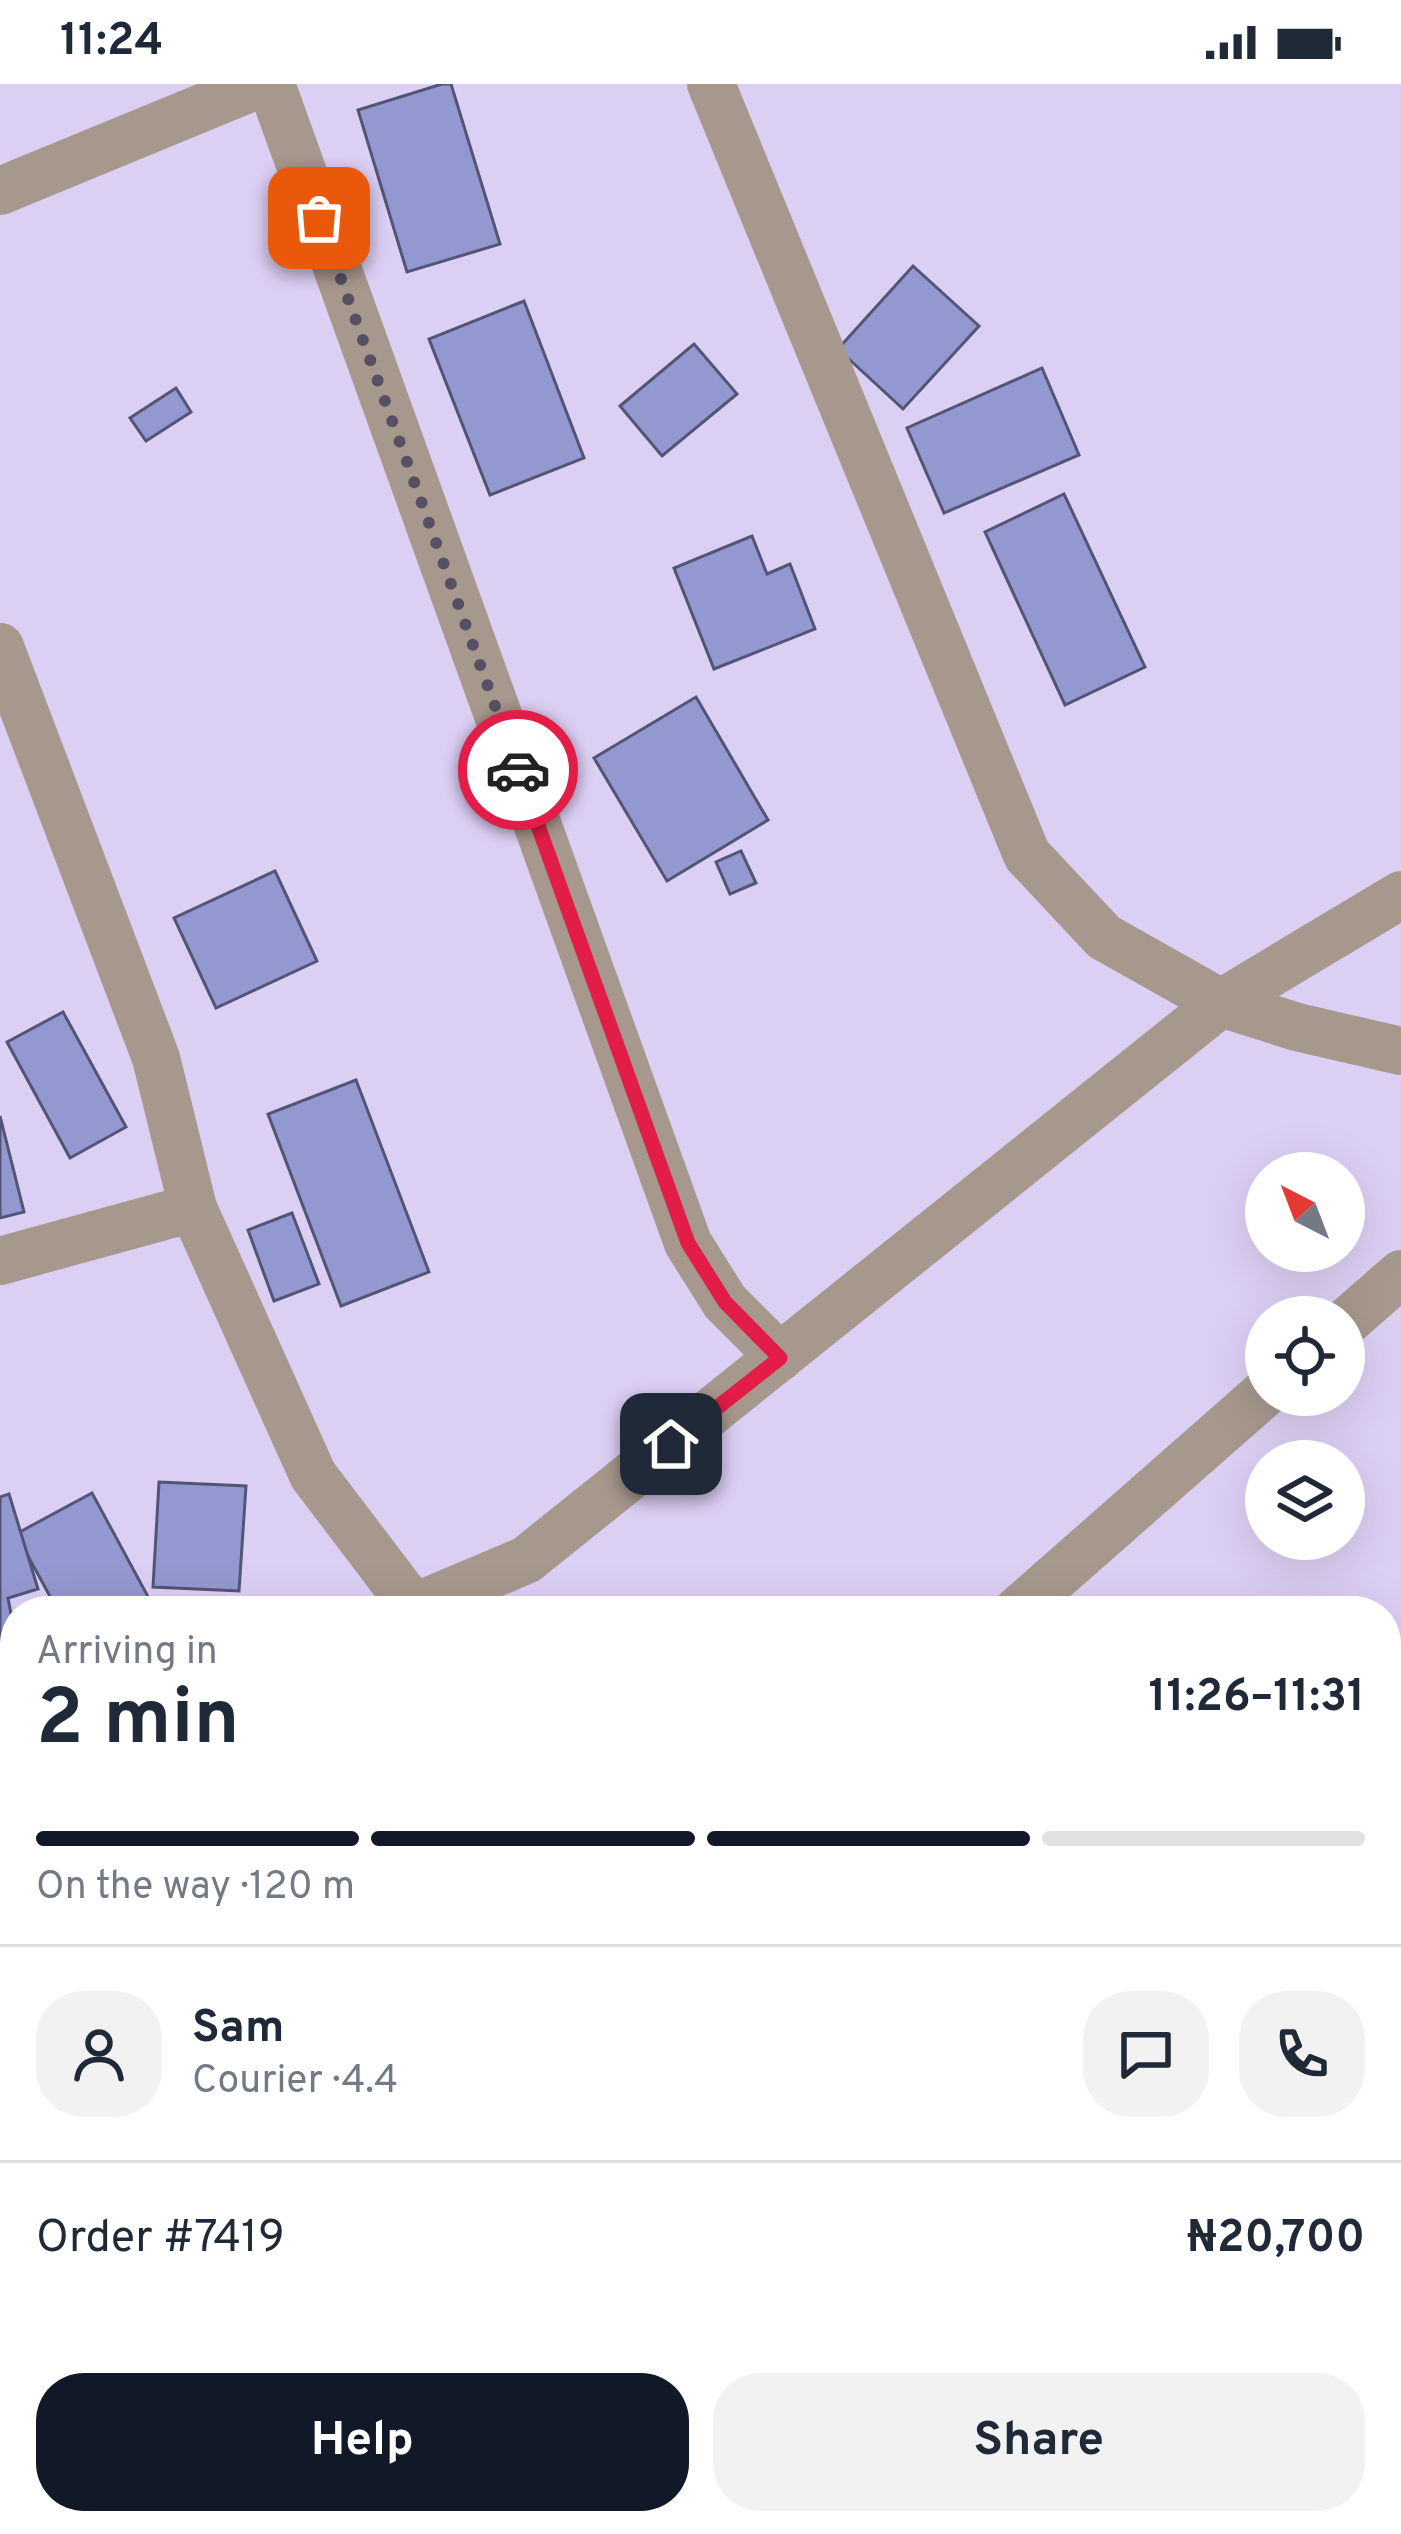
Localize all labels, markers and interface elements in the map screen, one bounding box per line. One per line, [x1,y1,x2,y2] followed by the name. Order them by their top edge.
[60,14,163,71] text: 11:24
[268,167,370,269] pin
[286,185,352,251] icon: bag
[458,710,578,830] courier
[485,737,551,803] icon: car
[1245,1152,1365,1272] north arrow
[1245,1152,1365,1560] map controls
[1245,1296,1365,1416] button: locate
[620,1393,722,1495] pin
[638,1411,704,1477] icon: home
[1245,1440,1365,1560] button: layers
[36,1629,218,1678] text: Arriving in
[1149,1670,1365,1727] text: 11:26–11:31
[36,1673,240,1772] text: 2 min
[36,1864,355,1913] text: On the way · 120 m
[36,1991,162,2117] button: person
[1083,1991,1209,2117] button: chat
[1239,1991,1365,2117] button: phone
[192,2001,284,2058] text: Sam
[192,2058,398,2107] text: Courier · 4.4
[36,2211,285,2268] text: Order #7419
[1187,2211,1365,2268] text: ₦20,700
[36,2373,689,2511] button: Help
[713,2373,1365,2511] button: Share

